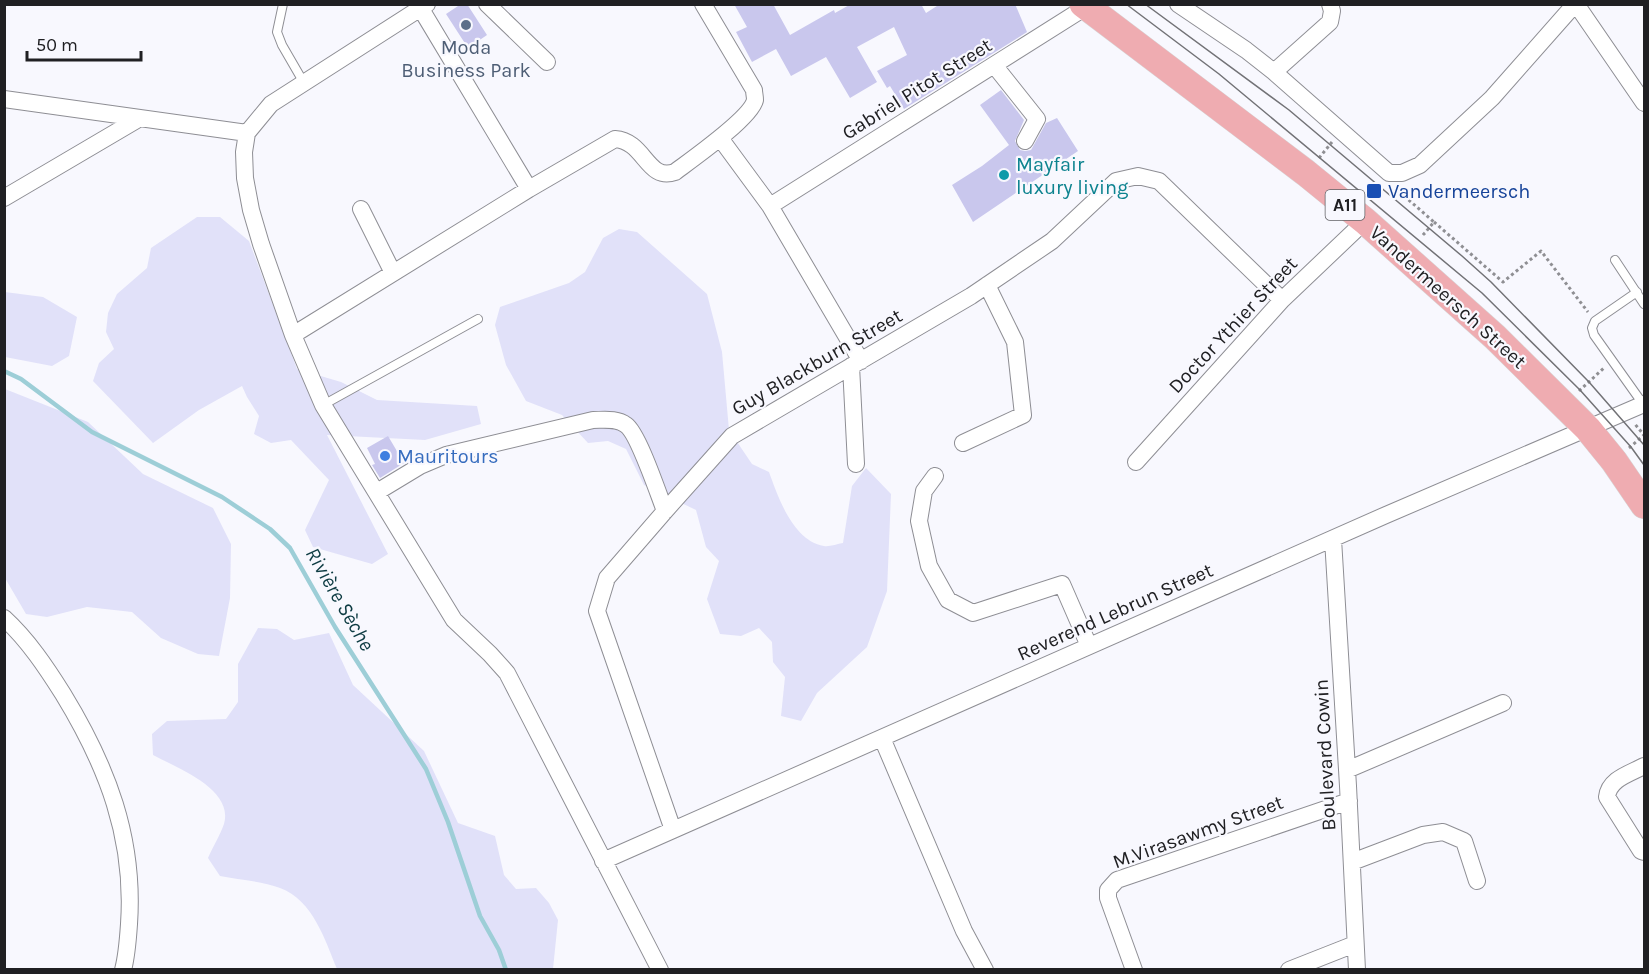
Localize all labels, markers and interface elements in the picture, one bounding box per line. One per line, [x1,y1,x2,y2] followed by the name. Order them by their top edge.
[459,18,473,32] marker: Moda Business Park
[27,24,141,62] scale bar
[838,33,997,144] street label: Gabriel Pitot Street
[36,34,78,56] text: 50 m
[401,36,531,82] place label: Moda Business Park
[1016,153,1128,199] place label: Mayfair luxury living
[997,168,1011,182] marker: Mayfair luxury living
[1388,180,1530,203] place label: Vandermeersch
[1365,182,1383,200] marker: Vandermeersch
[1326,190,1364,220] road number: A11
[1365,221,1531,373] street label: Vandermeersch Street
[1164,252,1302,398] street label: Doctor Ythier Street
[728,304,907,420] street label: Guy Blackburn Street
[397,445,499,468] place label: Mauritours
[378,449,392,463] marker: Mauritours
[301,543,379,655] water label: Rivière Sèche
[1014,558,1217,666] street label: Reverend Lebrun Street
[1310,679,1340,831] street label: Boulevard Cowin
[1110,790,1287,874] street label: M.Virasawmy Street

